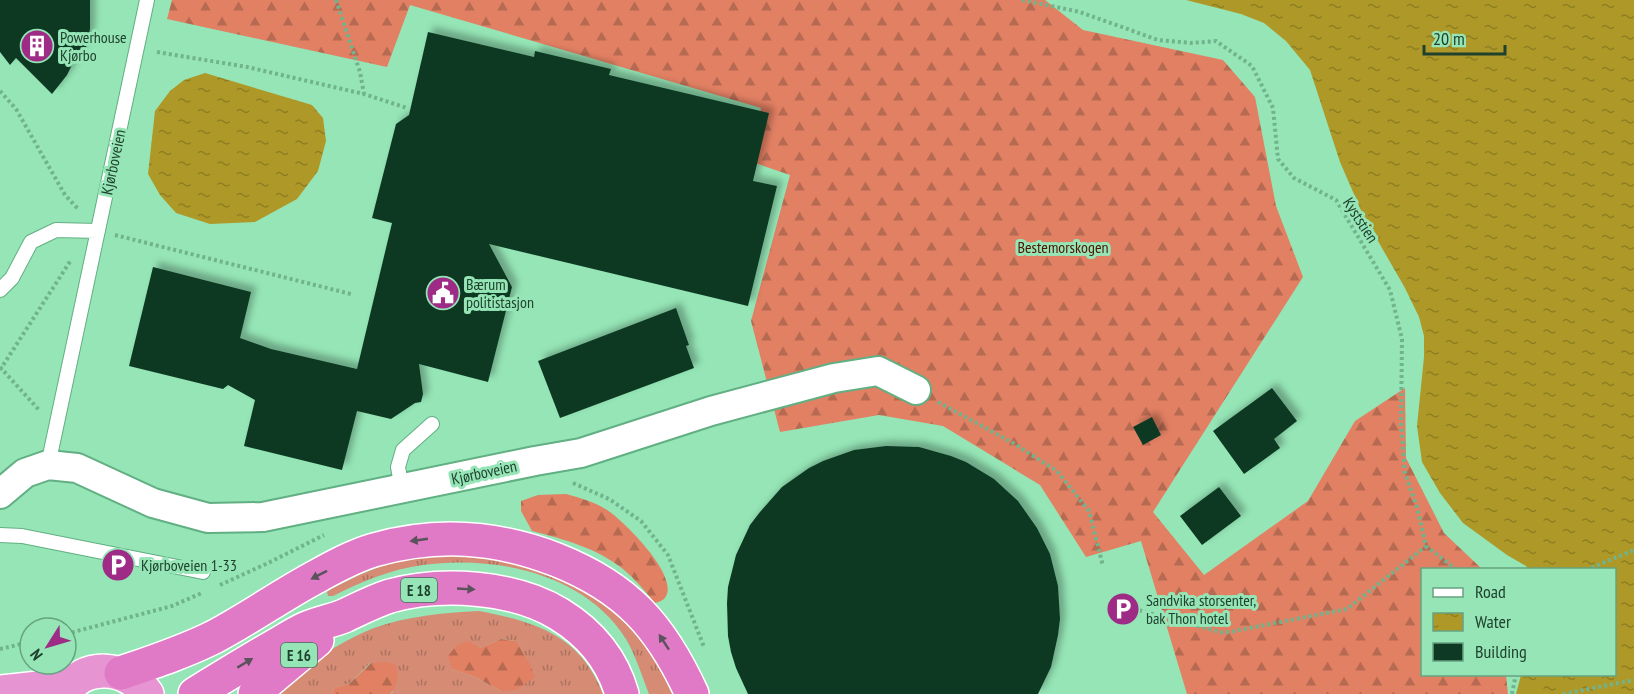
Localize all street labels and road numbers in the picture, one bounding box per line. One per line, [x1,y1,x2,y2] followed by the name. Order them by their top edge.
[96,127,130,197] street label: Kjørboveien
[1339,194,1383,246] street label: Kyststien
[449,455,519,489] street label: Kjørboveien
[401,578,437,602] road number: E 18
[281,643,317,667] road number: E 16

